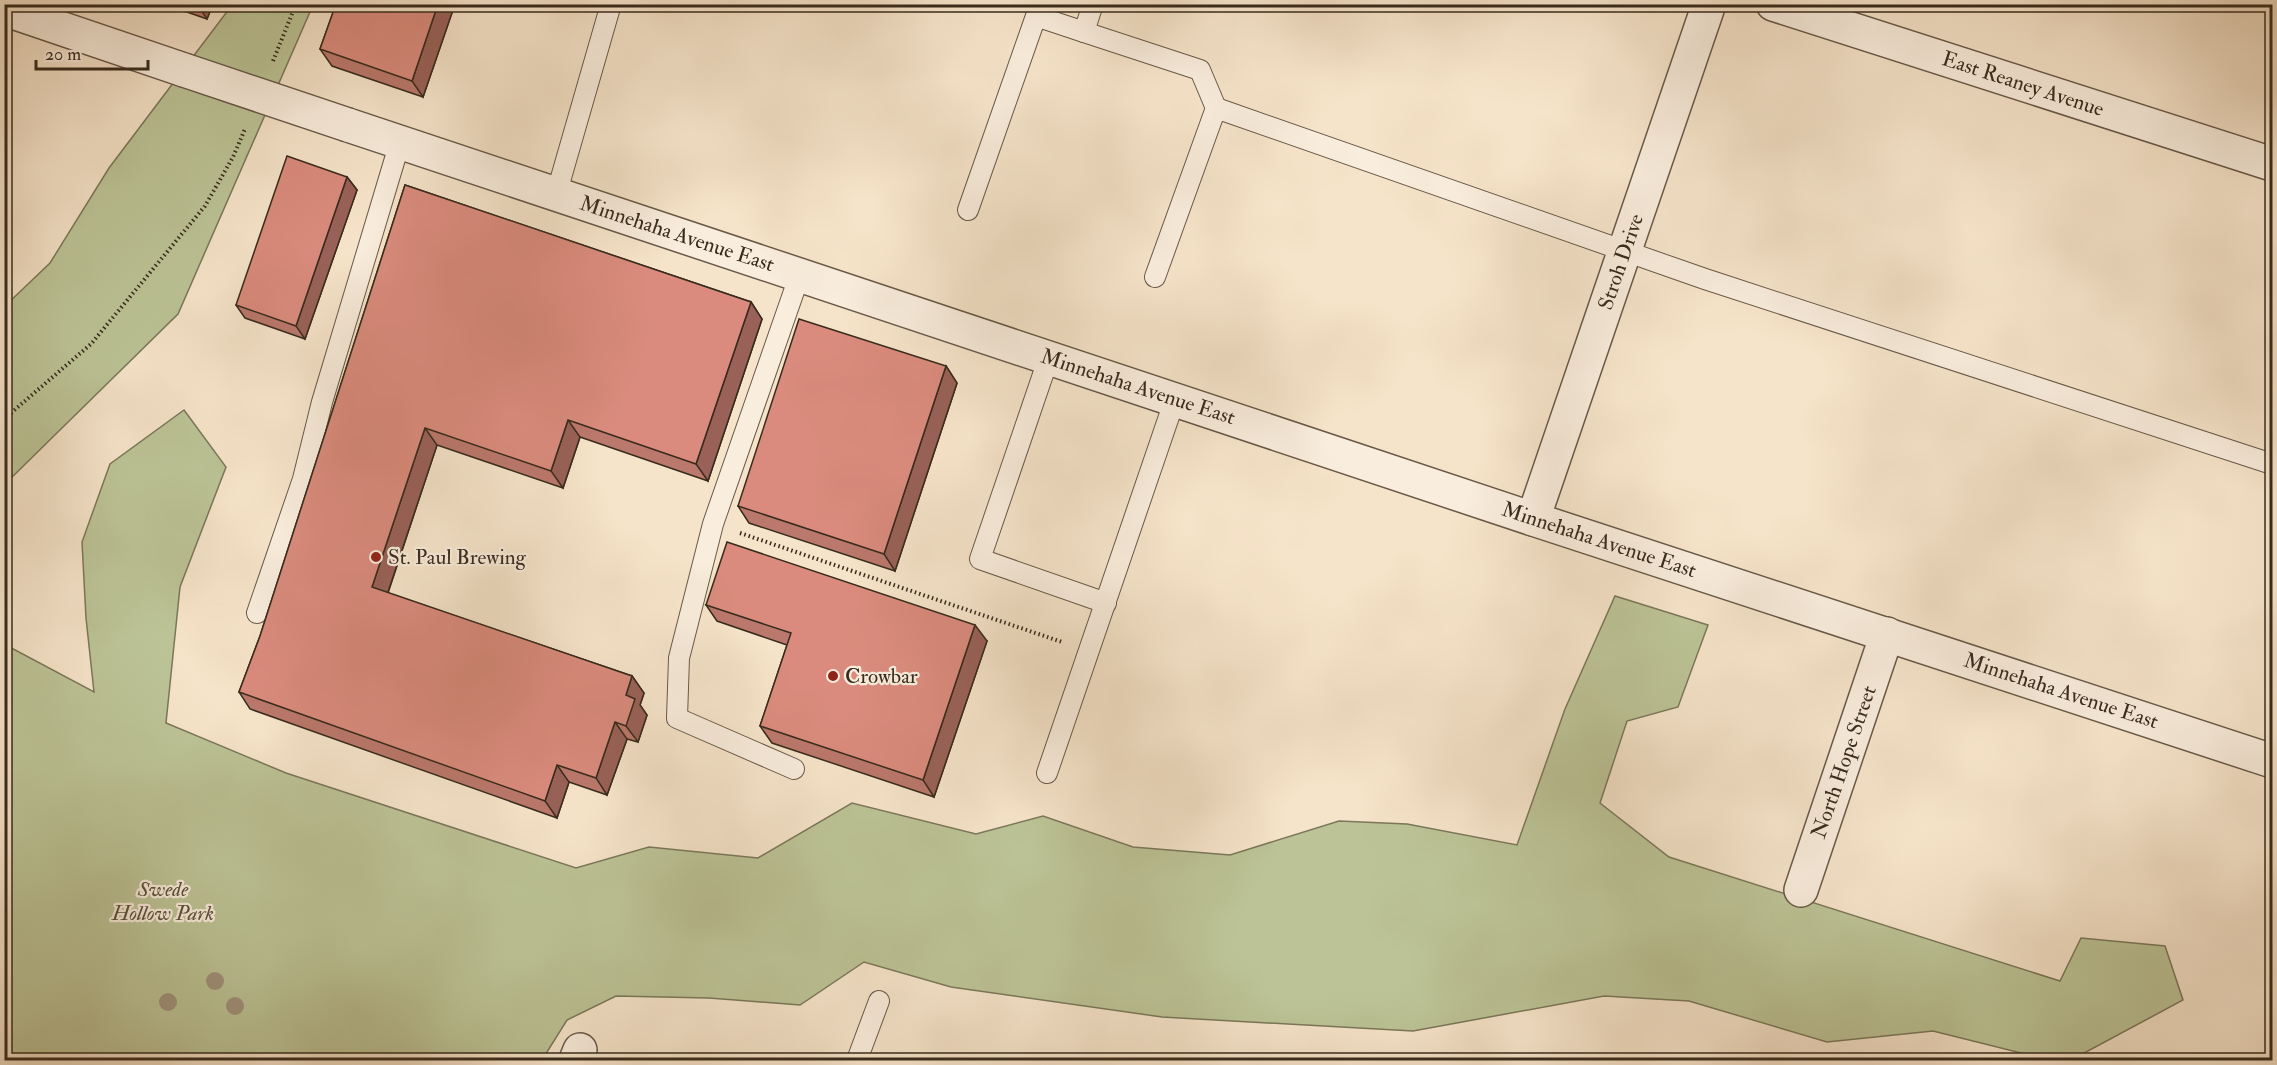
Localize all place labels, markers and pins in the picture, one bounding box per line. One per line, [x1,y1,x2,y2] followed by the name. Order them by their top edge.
[388,544,527,571] place label: St. Paul Brewing
[369,550,383,564] marker: St. Paul Brewing
[845,663,918,690] place label: Crowbar
[826,669,840,683] marker: Crowbar

